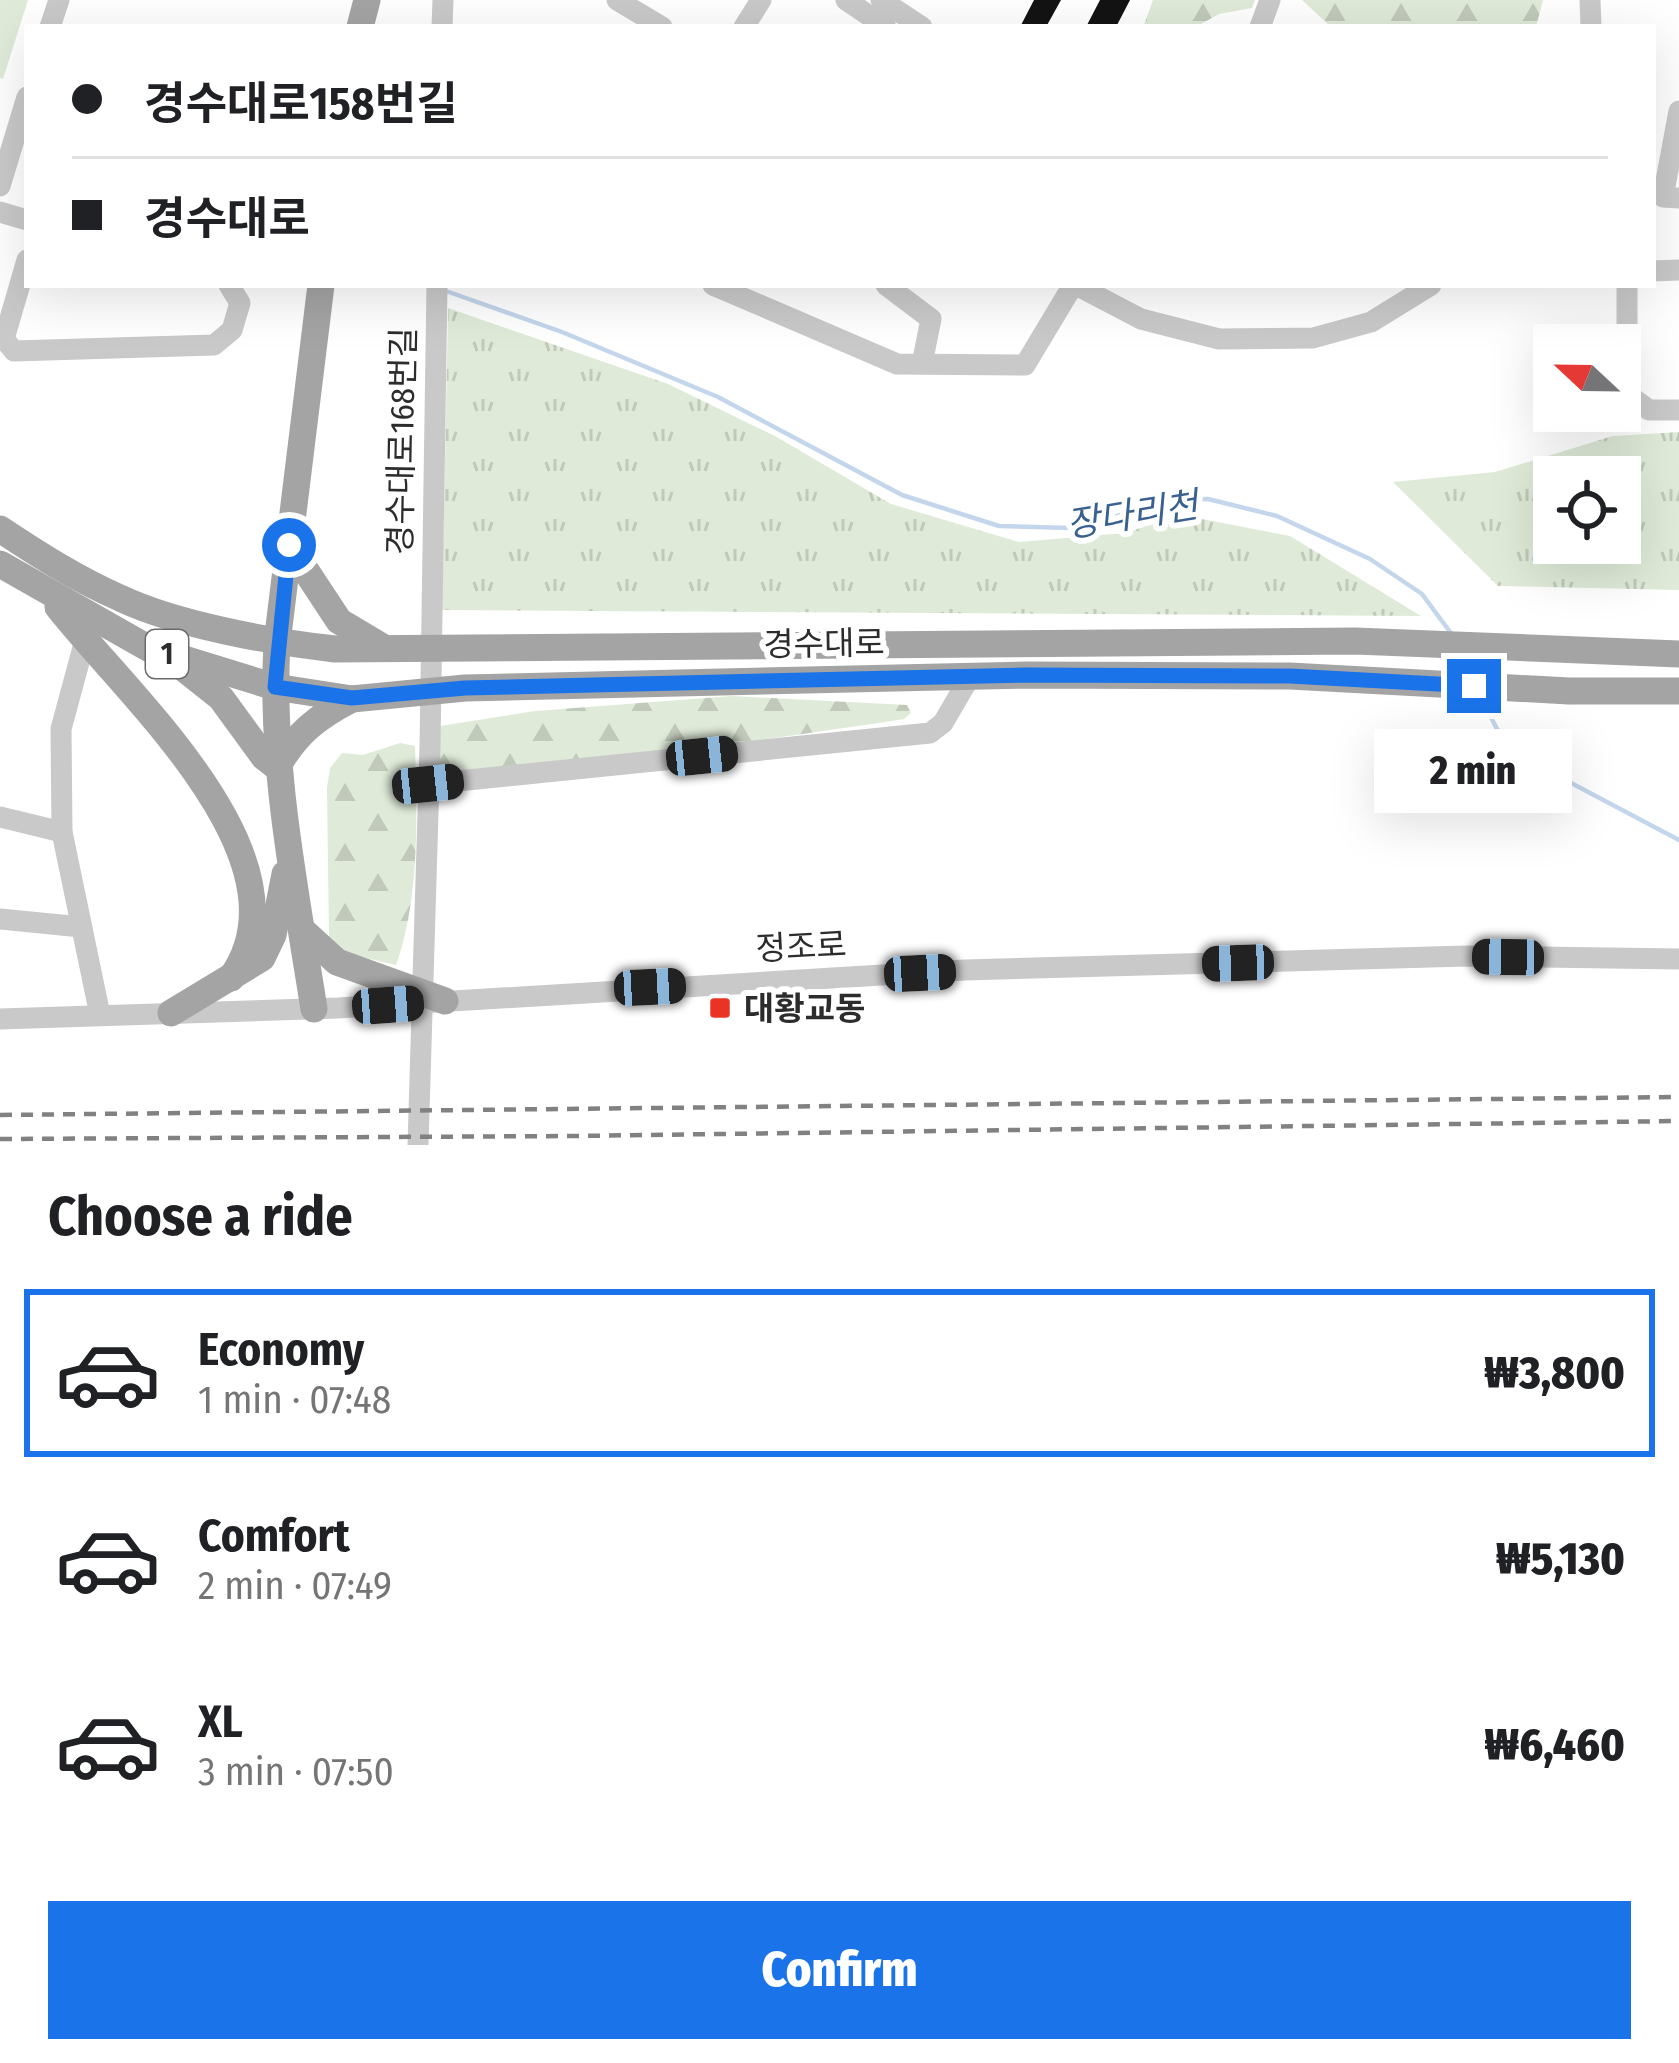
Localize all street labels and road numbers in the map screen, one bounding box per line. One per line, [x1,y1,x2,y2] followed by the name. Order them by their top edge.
[380,327,424,555] street label: 경수대로168번길
[763,623,885,665] street label: 경수대로
[146,630,188,678] road number: 1
[755,925,848,969] street label: 정조로

